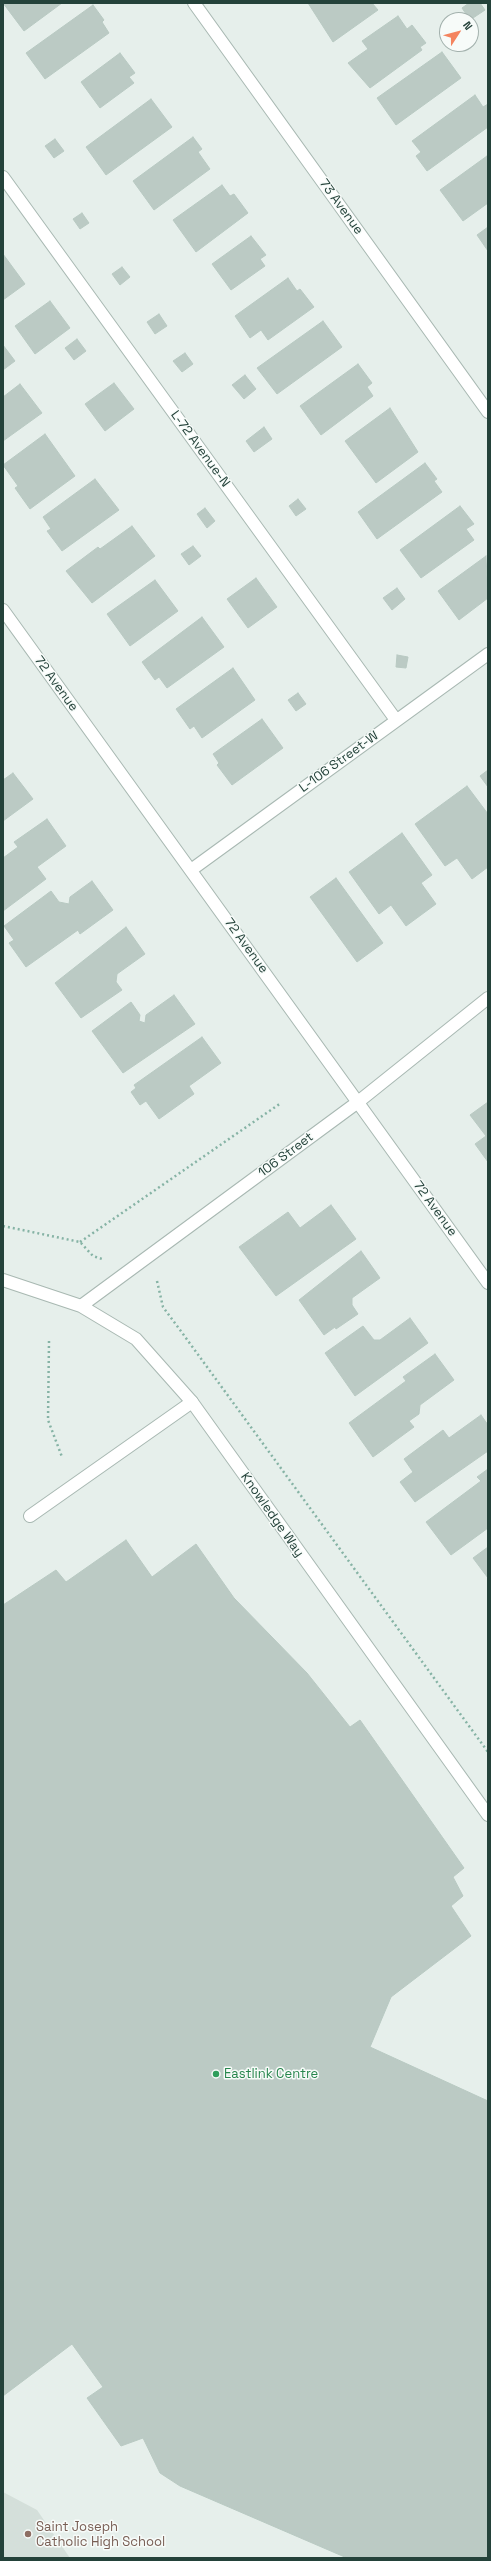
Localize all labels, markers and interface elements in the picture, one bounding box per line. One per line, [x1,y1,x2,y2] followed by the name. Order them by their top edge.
[439,12,479,52] north arrow
[460,18,476,33] text: N
[316,176,366,238] street label: 73 Avenue
[167,408,233,490] street label: L-72 Avenue-N
[31,653,81,715] street label: 72 Avenue
[296,728,382,796] street label: L-106 Street-W
[221,915,271,977] street label: 72 Avenue
[255,1129,317,1181] street label: 106 Street
[410,1178,460,1240] street label: 72 Avenue
[237,1470,307,1560] street label: Knowledge Way
[224,2066,318,2082] place label: Eastlink Centre
[211,2069,221,2079] marker: Eastlink Centre
[36,2519,165,2550] place label: Saint Joseph Catholic High School
[23,2529,33,2539] marker: Saint Joseph Catholic High School

